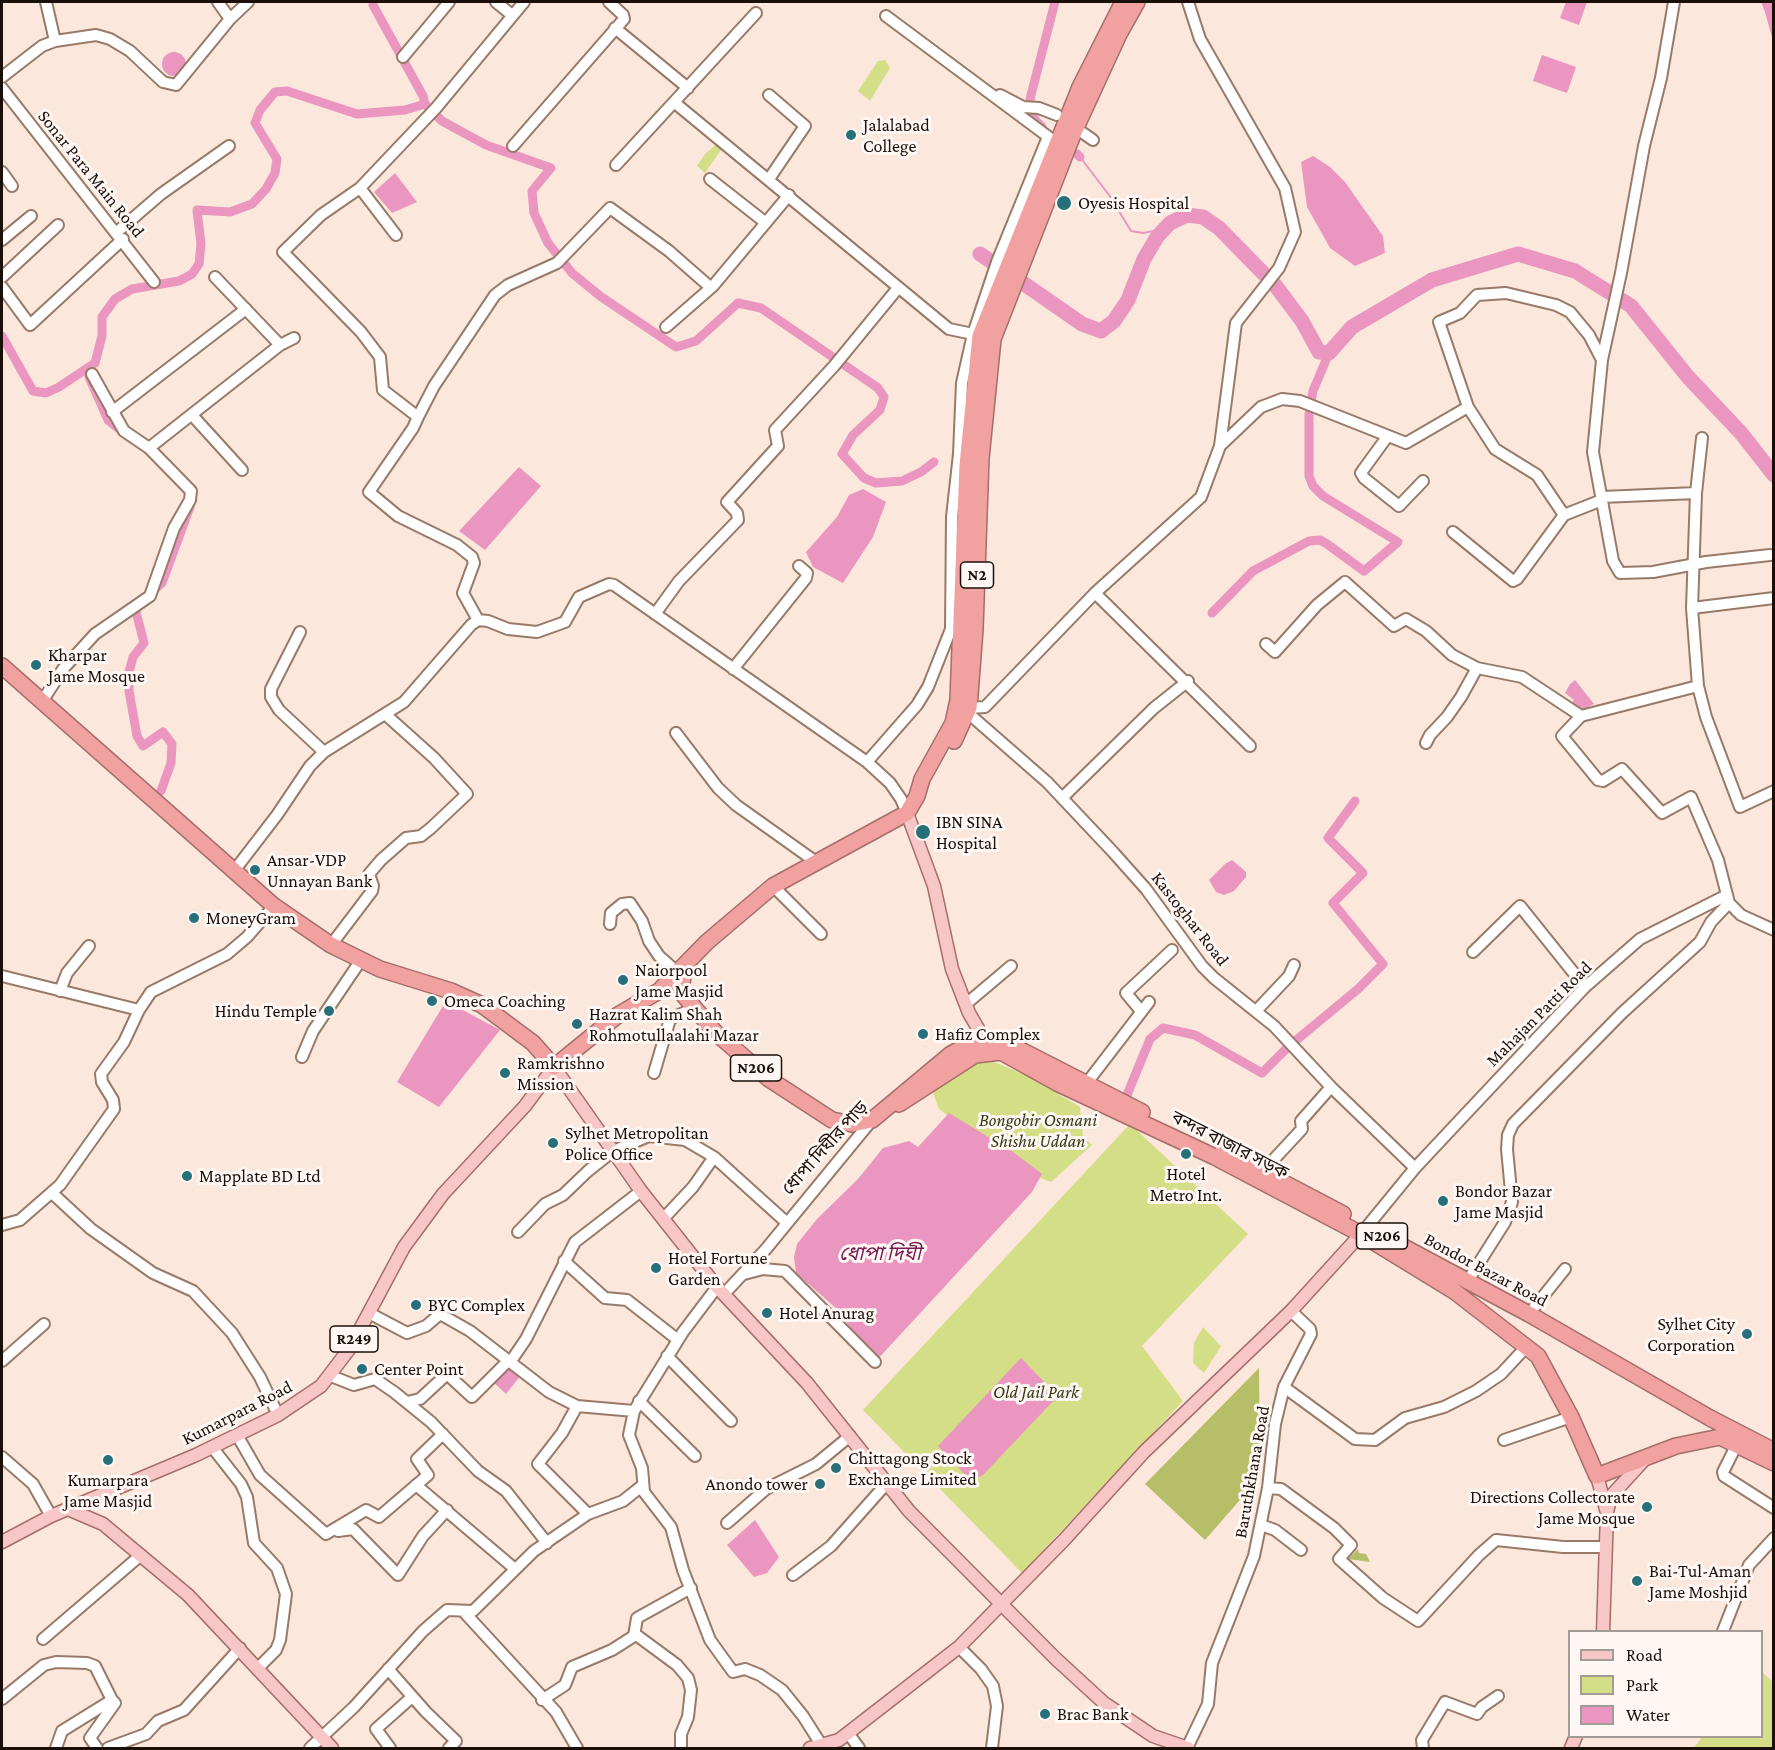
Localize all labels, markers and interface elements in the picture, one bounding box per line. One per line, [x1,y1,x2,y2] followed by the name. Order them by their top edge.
[33,106,149,242] street label: Sonar Para Main Road
[863,114,930,156] place label: Jalalabad College
[844,128,858,142] marker: Jalalabad College
[1078,192,1189,214] place label: Oyesis Hospital
[1055,194,1073,212] marker: Oyesis Hospital
[960,562,994,588] road number: N2
[48,644,145,686] place label: Kharpar Jame Mosque
[29,658,43,672] marker: Kharpar Jame Mosque
[936,811,1002,854] place label: IBN SINA Hospital
[914,823,932,841] marker: IBN SINA Hospital
[267,849,372,892] place label: Ansar-VDP Unnayan Bank
[248,863,262,877] marker: Ansar-VDP Unnayan Bank
[1147,868,1233,970] street label: Kastoghar Road
[206,907,296,929] place label: MoneyGram
[187,911,201,925] marker: MoneyGram
[1482,957,1596,1071] street label: Mahajan Patti Road
[635,959,723,1002] place label: Naiorpool Jame Masjid
[616,973,630,987] marker: Naiorpool Jame Masjid
[444,990,566,1012] place label: Omeca Coaching
[425,994,439,1008] marker: Omeca Coaching
[215,1000,317,1022] place label: Hindu Temple
[589,1003,759,1046] place label: Hazrat Kalim Shah Rohmotullaalahi Mazar
[322,1004,336,1018] marker: Hindu Temple
[570,1017,584,1031] marker: Hazrat Kalim Shah Rohmotullaalahi Mazar
[935,1023,1040,1045] place label: Hafiz Complex
[916,1027,930,1041] marker: Hafiz Complex
[517,1052,605,1094] place label: Ramkrishno Mission
[730,1055,782,1081] road number: N206
[498,1066,512,1080] marker: Ramkrishno Mission
[777,1097,873,1199] street label: ধোপা দিঘীর পাড়
[1168,1106,1292,1184] street label: বন্দর বাজার সড়ক
[979,1109,1097,1152] park label: Bongobir Osmani Shishu Uddan
[565,1122,709,1164] place label: Sylhet Metropolitan Police Office
[546,1136,560,1150] marker: Sylhet Metropolitan Police Office
[1179,1147,1193,1161] marker: Hotel Metro Int.
[1150,1163,1222,1206] place label: Hotel Metro Int.
[199,1165,321,1187] place label: Mapplate BD Ltd
[180,1169,194,1183] marker: Mapplate BD Ltd
[1455,1180,1552,1222] place label: Bondor Bazar Jame Masjid
[1436,1194,1450,1208] marker: Bondor Bazar Jame Masjid
[1356,1223,1408,1249] road number: N206
[1420,1228,1552,1312] street label: Bondor Bazar Road
[839,1242,921,1266] water label: ধোপা দিঘী
[668,1247,767,1290] place label: Hotel Fortune Garden
[649,1261,663,1275] marker: Hotel Fortune Garden
[428,1294,525,1316] place label: BYC Complex
[409,1298,423,1312] marker: BYC Complex
[779,1302,874,1324] place label: Hotel Anurag
[760,1306,774,1320] marker: Hotel Anurag
[1647,1313,1735,1356] place label: Sylhet City Corporation
[330,1326,378,1352] road number: R249
[1740,1327,1754,1341] marker: Sylhet City Corporation
[374,1358,464,1380] place label: Center Point
[355,1362,369,1376] marker: Center Point
[178,1376,296,1450] street label: Kumarpara Road
[993,1381,1079,1403] park label: Old Jail Park
[1230,1404,1274,1540] street label: Baruthkhana Road
[848,1447,977,1490] place label: Chittagong Stock Exchange Limited
[101,1453,115,1467] marker: Kumarpara Jame Masjid
[829,1461,843,1475] marker: Chittagong Stock Exchange Limited
[64,1469,152,1512] place label: Kumarpara Jame Masjid
[706,1473,808,1495] place label: Anondo tower
[813,1477,827,1491] marker: Anondo tower
[1470,1486,1635,1528] place label: Directions Collectorate Jame Mosque
[1640,1500,1654,1514] marker: Directions Collectorate Jame Mosque
[1649,1560,1751,1602] place label: Bai-Tul-Aman Jame Moshjid
[1630,1574,1644,1588] marker: Bai-Tul-Aman Jame Moshjid
[1568,1630,1763,1738] legend
[1626,1645,1663,1665] text: Road
[1626,1675,1658,1695] text: Park
[1057,1703,1129,1725] place label: Brac Bank
[1626,1705,1670,1725] text: Water
[1038,1707,1052,1721] marker: Brac Bank

